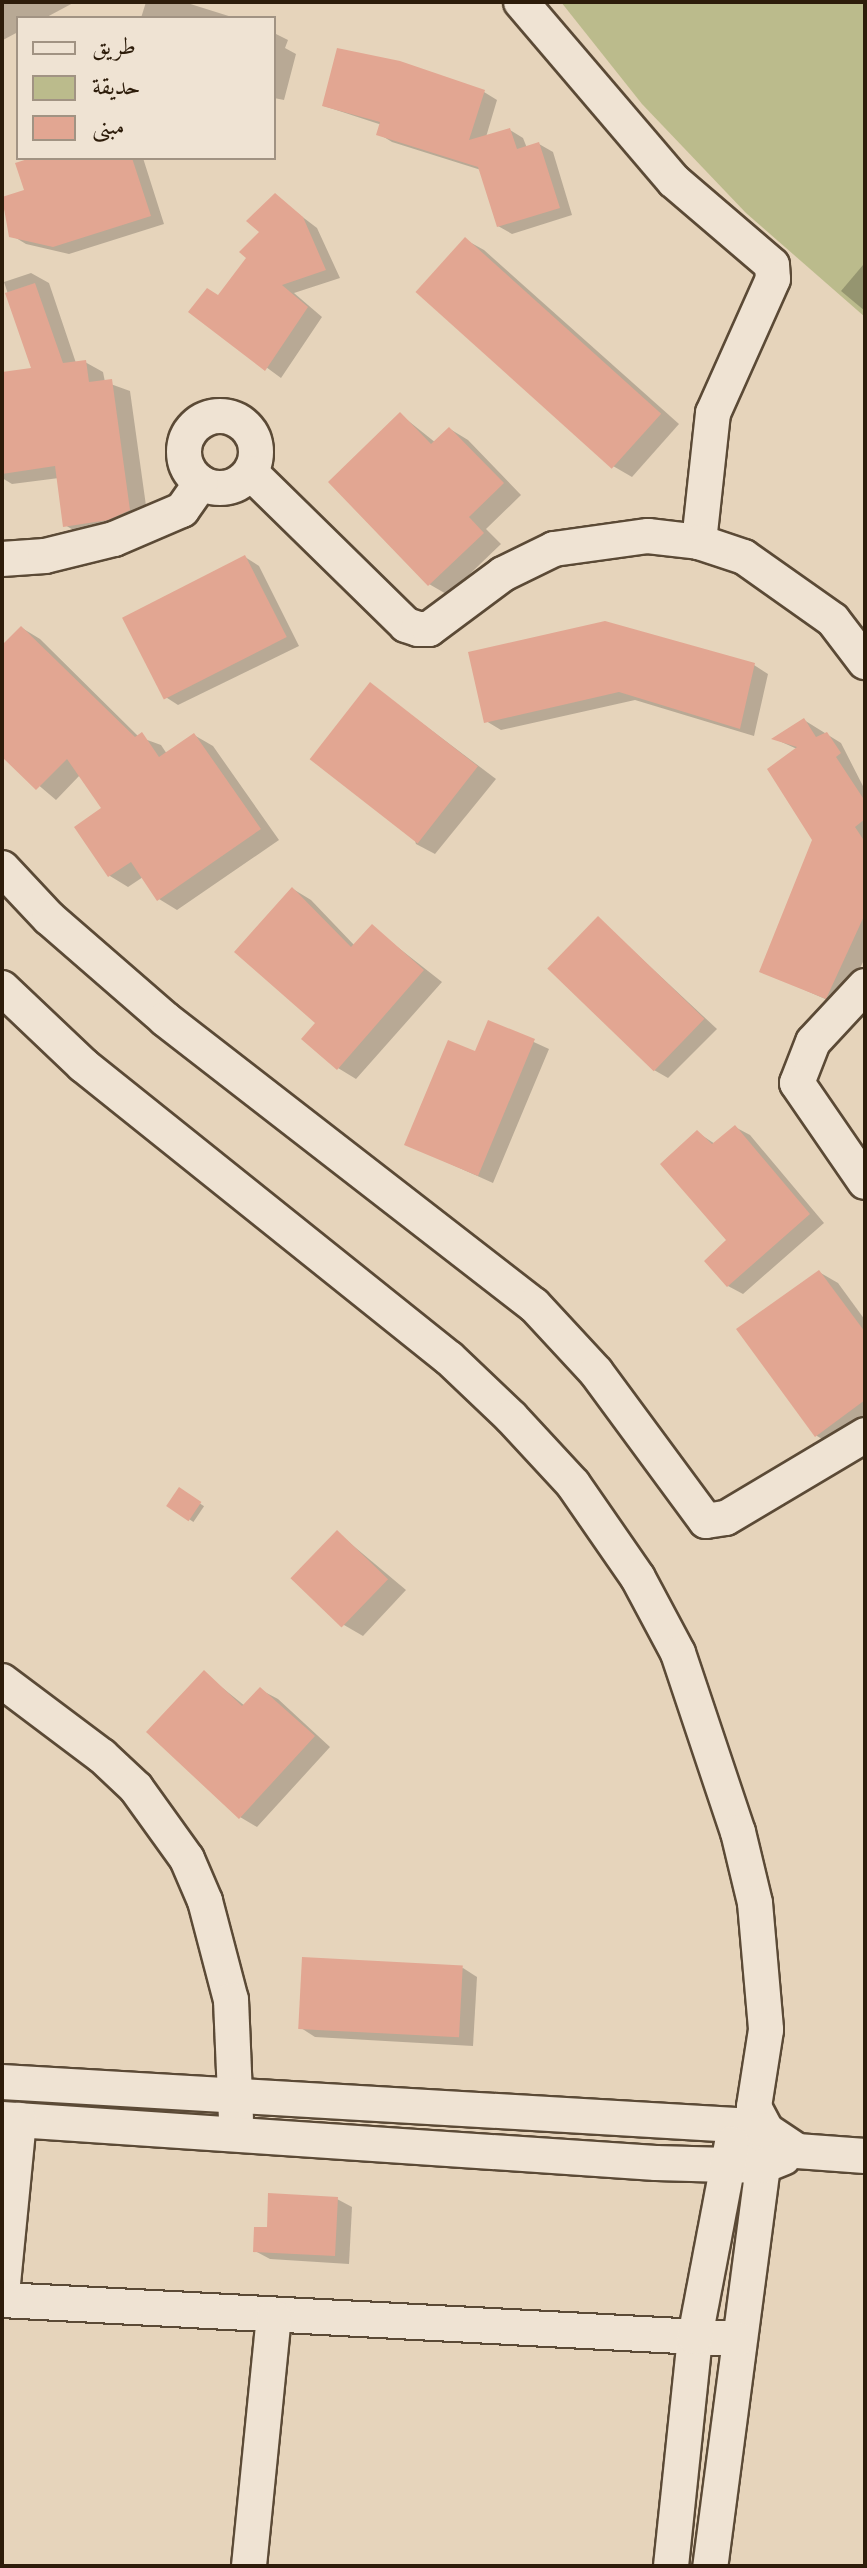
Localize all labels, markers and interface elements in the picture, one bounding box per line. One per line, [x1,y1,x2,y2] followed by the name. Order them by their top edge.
[16,16,276,160] legend
[92,32,136,62] text: طريق
[92,72,141,102] text: حديقة
[92,112,125,142] text: مبنى

